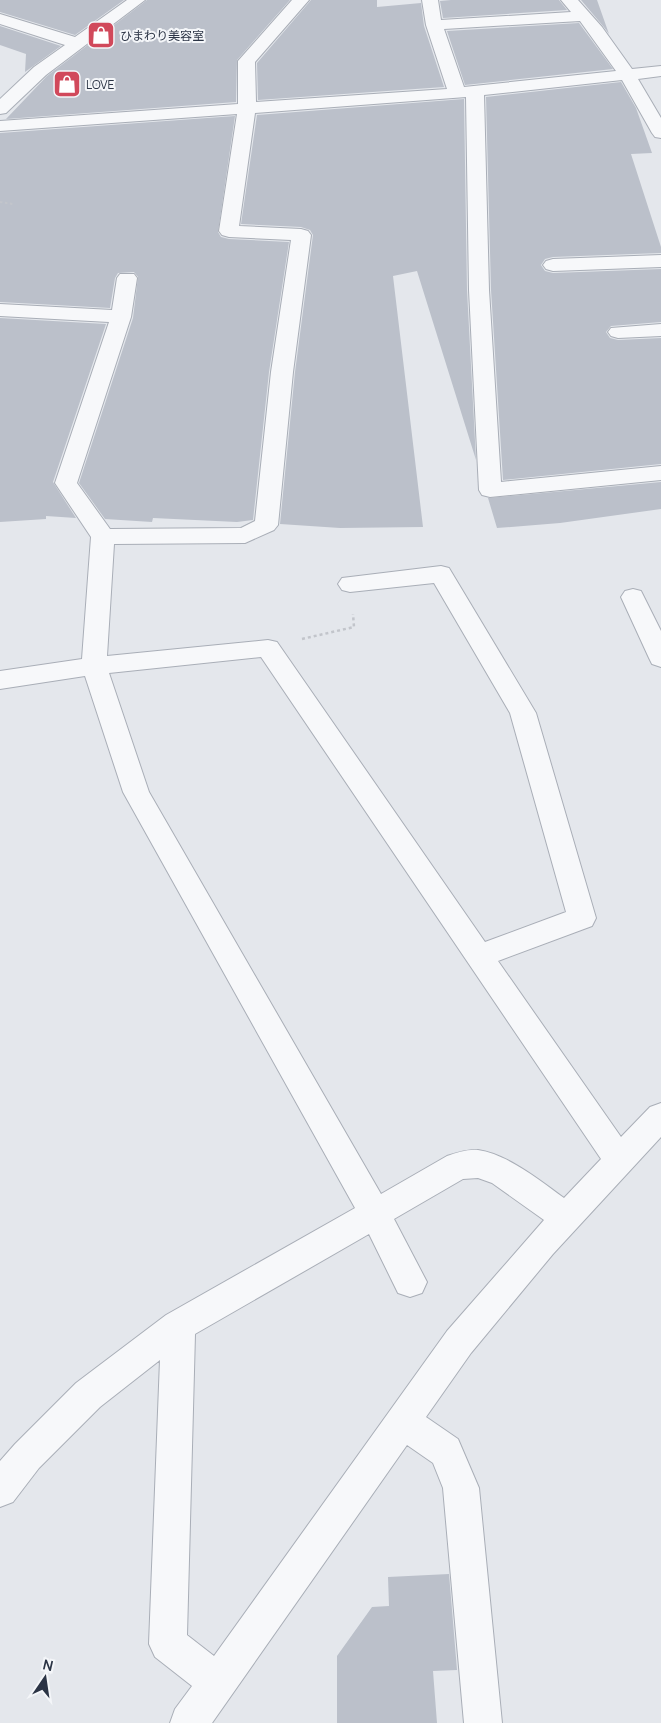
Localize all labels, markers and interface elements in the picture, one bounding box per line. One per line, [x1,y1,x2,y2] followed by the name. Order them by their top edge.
[86,20,116,50] shop icon: ひまわり美容室
[120,27,204,44] place label: ひまわり美容室
[52,69,82,99] shop icon: LOVE
[86,76,114,93] place label: LOVE
[20,1653,70,1703] north arrow
[41,1654,55,1675] text: N

